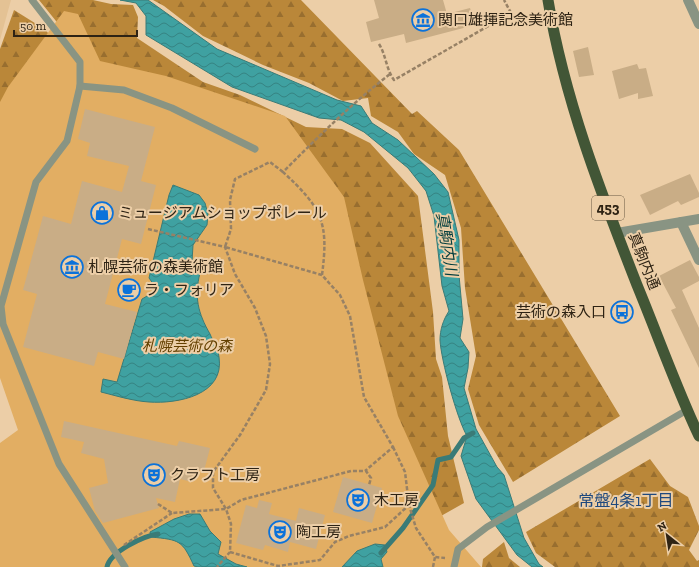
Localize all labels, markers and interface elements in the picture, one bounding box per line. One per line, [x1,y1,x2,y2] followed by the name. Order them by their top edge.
[410,7,436,33] museum icon: 関口雄揮記念美術館
[438,11,573,29] place label: 関口雄揮記念美術館
[14,12,137,38] scale bar
[20,19,47,33] text: 50 m
[592,196,624,220] road number: 453
[89,200,115,226] shop icon: ミュージアムショップポレール
[118,204,327,222] place label: ミュージアムショップポレール
[433,211,462,279] water label: 真駒内川
[624,230,664,292] street label: 真駒内通
[59,254,85,280] museum icon: 札幌芸術の森美術館
[88,258,223,276] place label: 札幌芸術の森美術館
[116,277,142,303] cafe icon: ラ・フォリア
[144,281,234,299] place label: ラ・フォリア
[609,299,635,325] bus stop icon: 芸術の森入口
[516,303,606,321] place label: 芸術の森入口
[142,337,234,355] park label: 札幌芸術の森
[141,462,167,488] theatre icon: クラフト工房
[170,466,260,484] place label: クラフト工房
[345,487,371,513] theatre icon: 木工房
[374,491,419,509] place label: 木工房
[579,491,673,510] district label: 常盤4条1丁目
[647,515,687,555] north arrow
[267,519,293,545] theatre icon: 陶工房
[655,519,670,534] text: N
[296,523,341,541] place label: 陶工房

